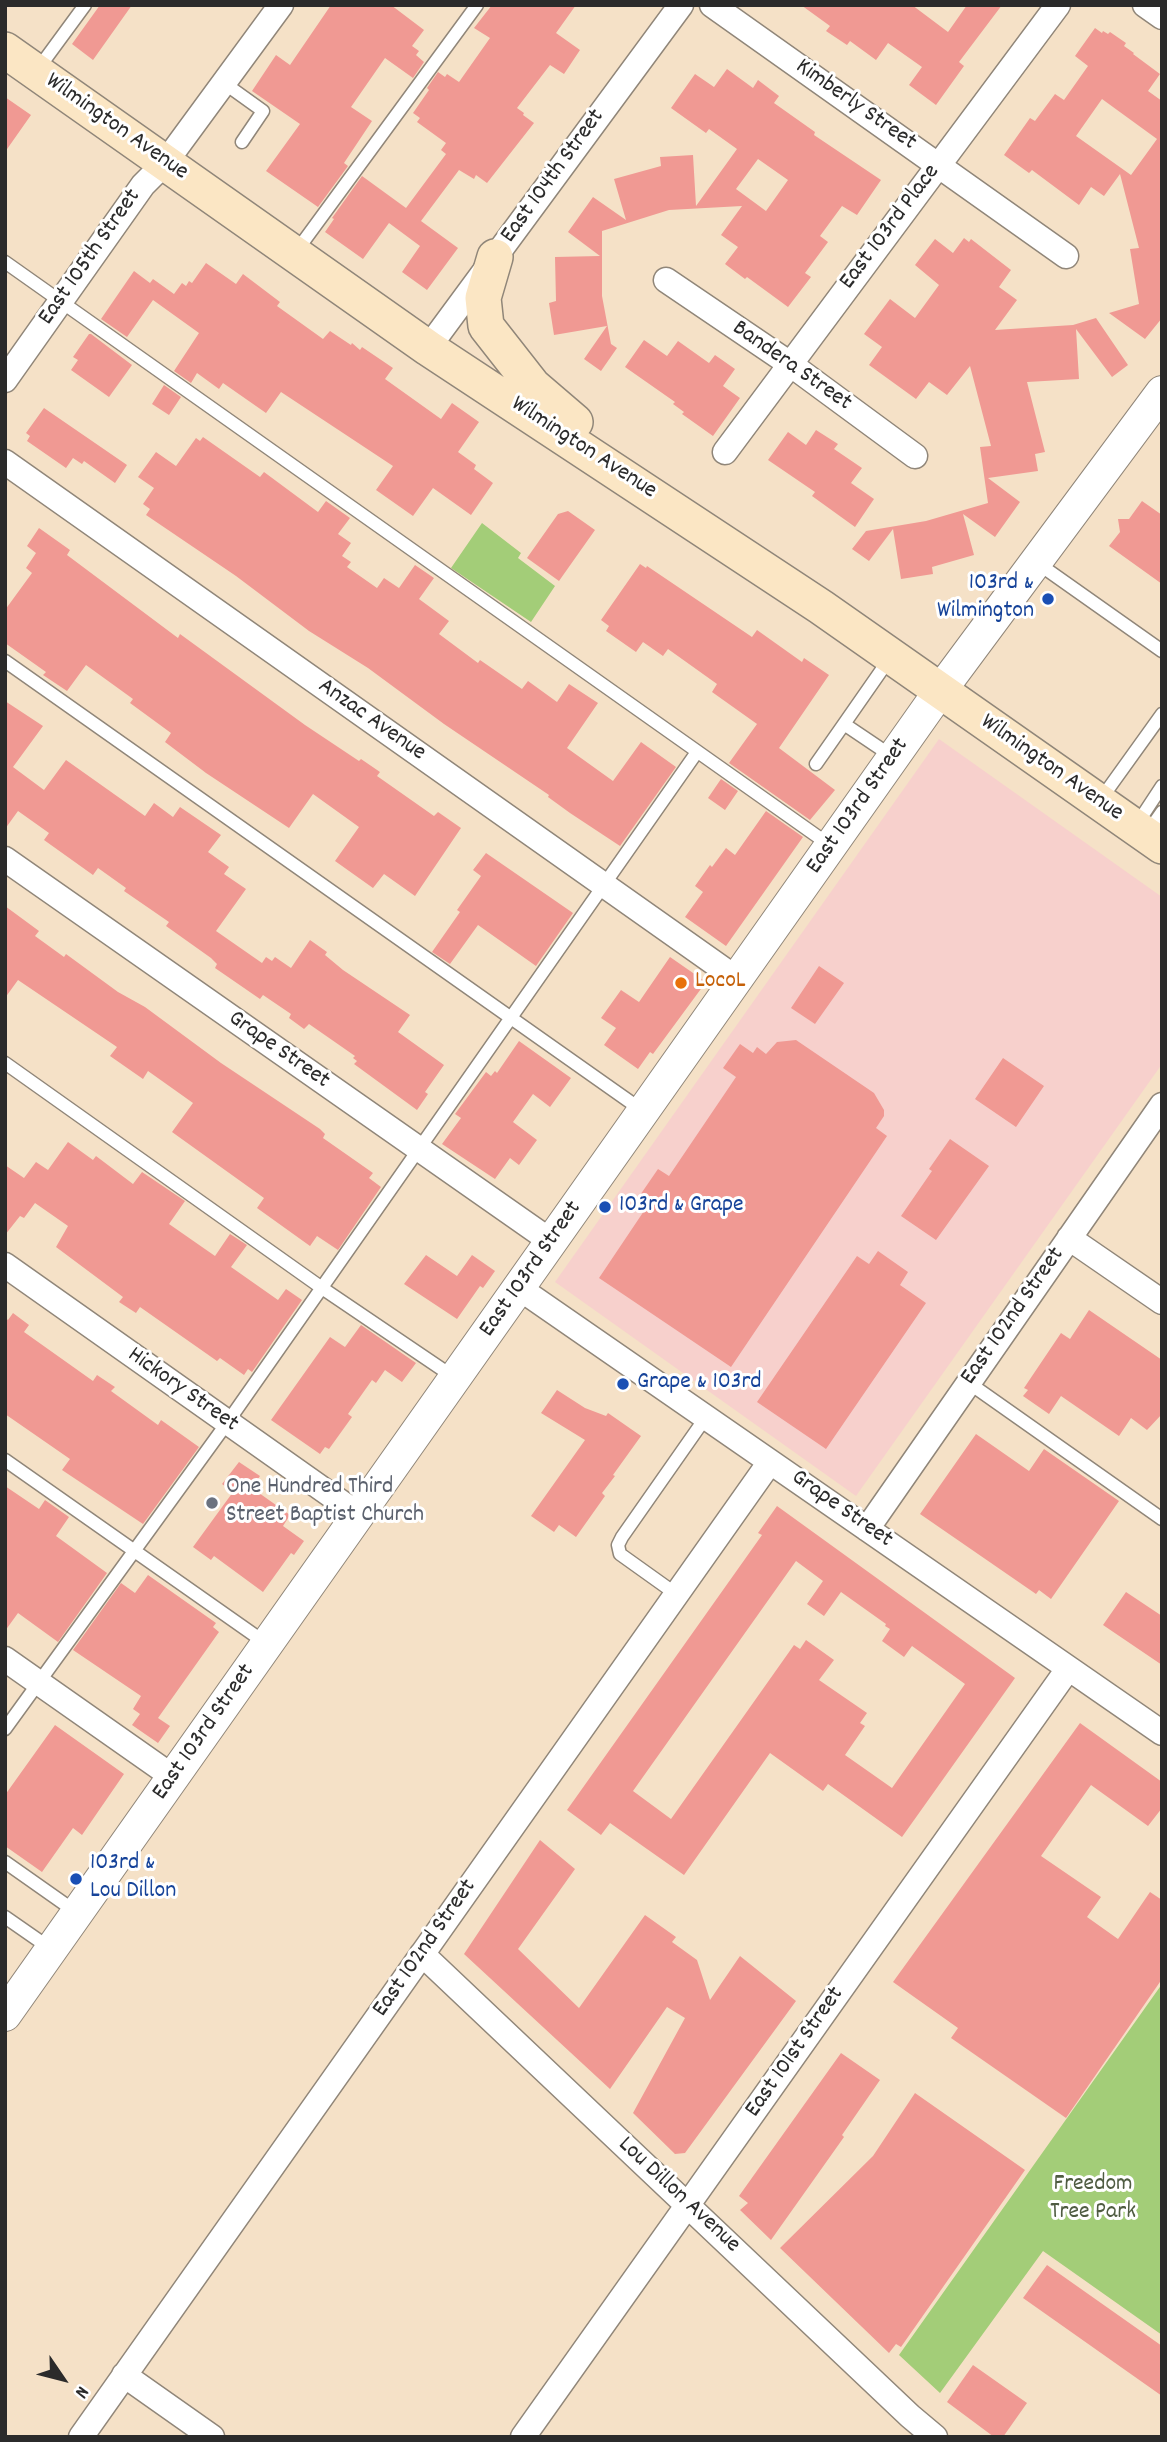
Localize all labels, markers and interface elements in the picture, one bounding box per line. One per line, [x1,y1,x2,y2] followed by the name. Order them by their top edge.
[789,54,921,158] street label: Kimberly Street
[39,68,193,188] street label: Wilmington Avenue
[496,104,612,250] street label: East 104th Street
[835,160,947,296] street label: East 103rd Place
[33,184,149,332] street label: East 105th Street
[726,315,856,419] street label: Bandera Street
[505,391,661,507] street label: Wilmington Avenue
[937,571,1034,627] place label: 103rd & Wilmington
[1040,591,1056,607] marker: 103rd & Wilmington
[311,673,431,769] street label: Anzac Avenue
[974,709,1128,829] street label: Wilmington Avenue
[801,733,917,881] street label: East 103rd Street
[695,969,746,997] place label: LocoL
[673,975,689,991] marker: LocoL
[222,1005,334,1097] street label: Grape Street
[619,1193,744,1221] place label: 103rd & Grape
[474,1196,590,1344] street label: East 103rd Street
[597,1199,613,1215] marker: 103rd & Grape
[956,1243,1072,1391] street label: East 102nd Street
[121,1342,243,1440] street label: Hickory Street
[637,1370,762,1398] place label: Grape & 103rd
[615,1376,631,1392] marker: Grape & 103rd
[785,1464,897,1556] street label: Grape Street
[226,1475,424,1531] place label: One Hundred Third Street Baptist Church
[204,1495,220,1511] marker: One Hundred Third Street Baptist Church
[147,1659,263,1807] street label: East 103rd Street
[90,1851,176,1907] place label: 103rd & Lou Dillon
[68,1871,84,1887] marker: 103rd & Lou Dillon
[368,1875,484,2023] street label: East 102nd Street
[740,1982,852,2124] street label: East 101st Street
[611,2132,745,2260] street label: Lou Dillon Avenue
[1050,2172,1136,2228] park label: Freedom Tree Park
[28,2344,98,2414] north arrow
[67,2380,94,2403] text: N

